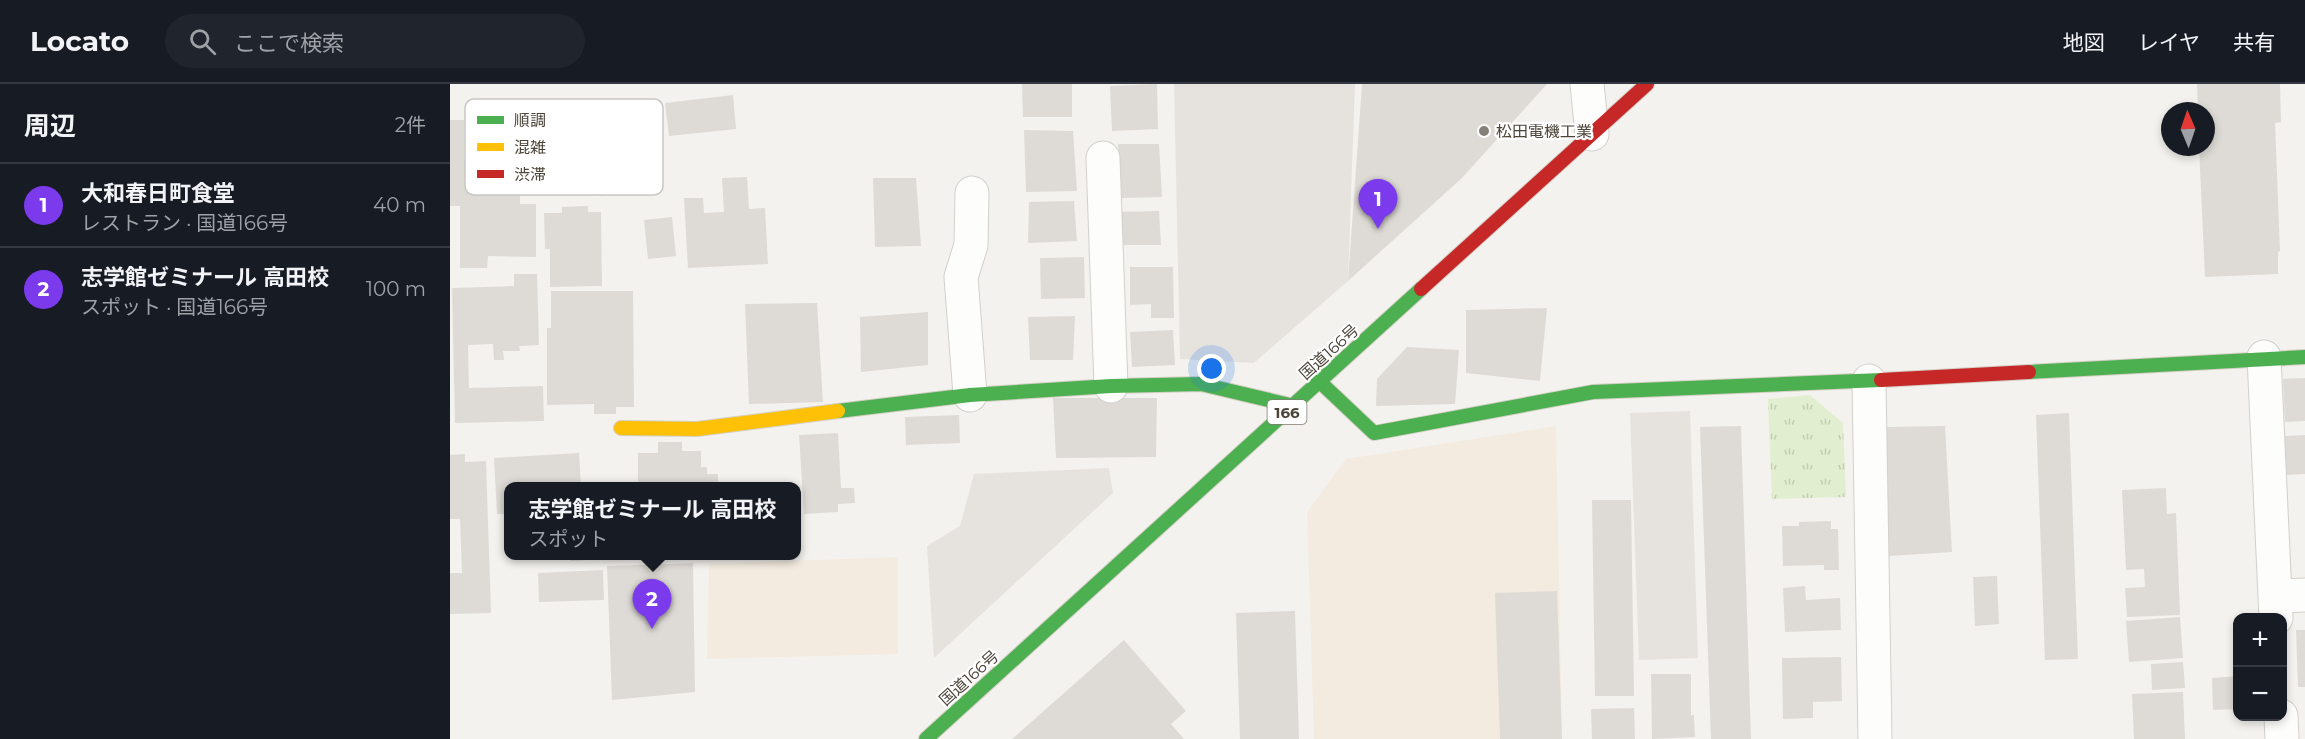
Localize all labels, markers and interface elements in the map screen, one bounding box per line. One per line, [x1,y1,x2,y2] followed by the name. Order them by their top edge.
[165,14,585,68] search box
[30,24,129,58] text: Locato
[186,25,219,58] icon: search
[234,30,344,57] text: ここで検索
[2063,30,2105,55] text: 地図
[2138,30,2200,55] text: レイヤ
[2233,30,2275,55] text: 共有
[465,99,663,195] legend
[2161,102,2215,156] north arrow
[24,110,76,142] text: 周辺
[514,111,546,130] text: 順調
[395,113,426,137] text: 2件
[1496,122,1592,141] place label: 松田電機工業
[1477,124,1491,138] marker: 松田電機工業
[514,138,546,157] text: 混雑
[514,165,546,184] text: 渋滞
[81,180,235,207] text: 大和春日町食堂
[1358,180,1398,229] pin: 1
[40,193,47,217] text: 1
[373,193,426,217] text: 40 m
[81,211,288,235] text: レストラン · 国道166号
[81,264,329,291] text: 志学館ゼミナール 高田校
[38,277,49,301] text: 2
[366,277,426,301] text: 100 m
[81,295,268,319] text: スポット · 国道166号
[1295,320,1363,384] street label: 国道166号
[1197,354,1226,383] your location
[1268,400,1306,424] road number: 166
[504,482,801,560] popup
[528,496,777,523] text: 志学館ゼミナール 高田校
[528,527,608,551] text: スポット
[632,580,672,629] pin: 2
[2233,613,2287,721] map controls
[2233,613,2287,667] button: +
[935,646,1003,710] street label: 国道166号
[2233,667,2287,721] button: −

